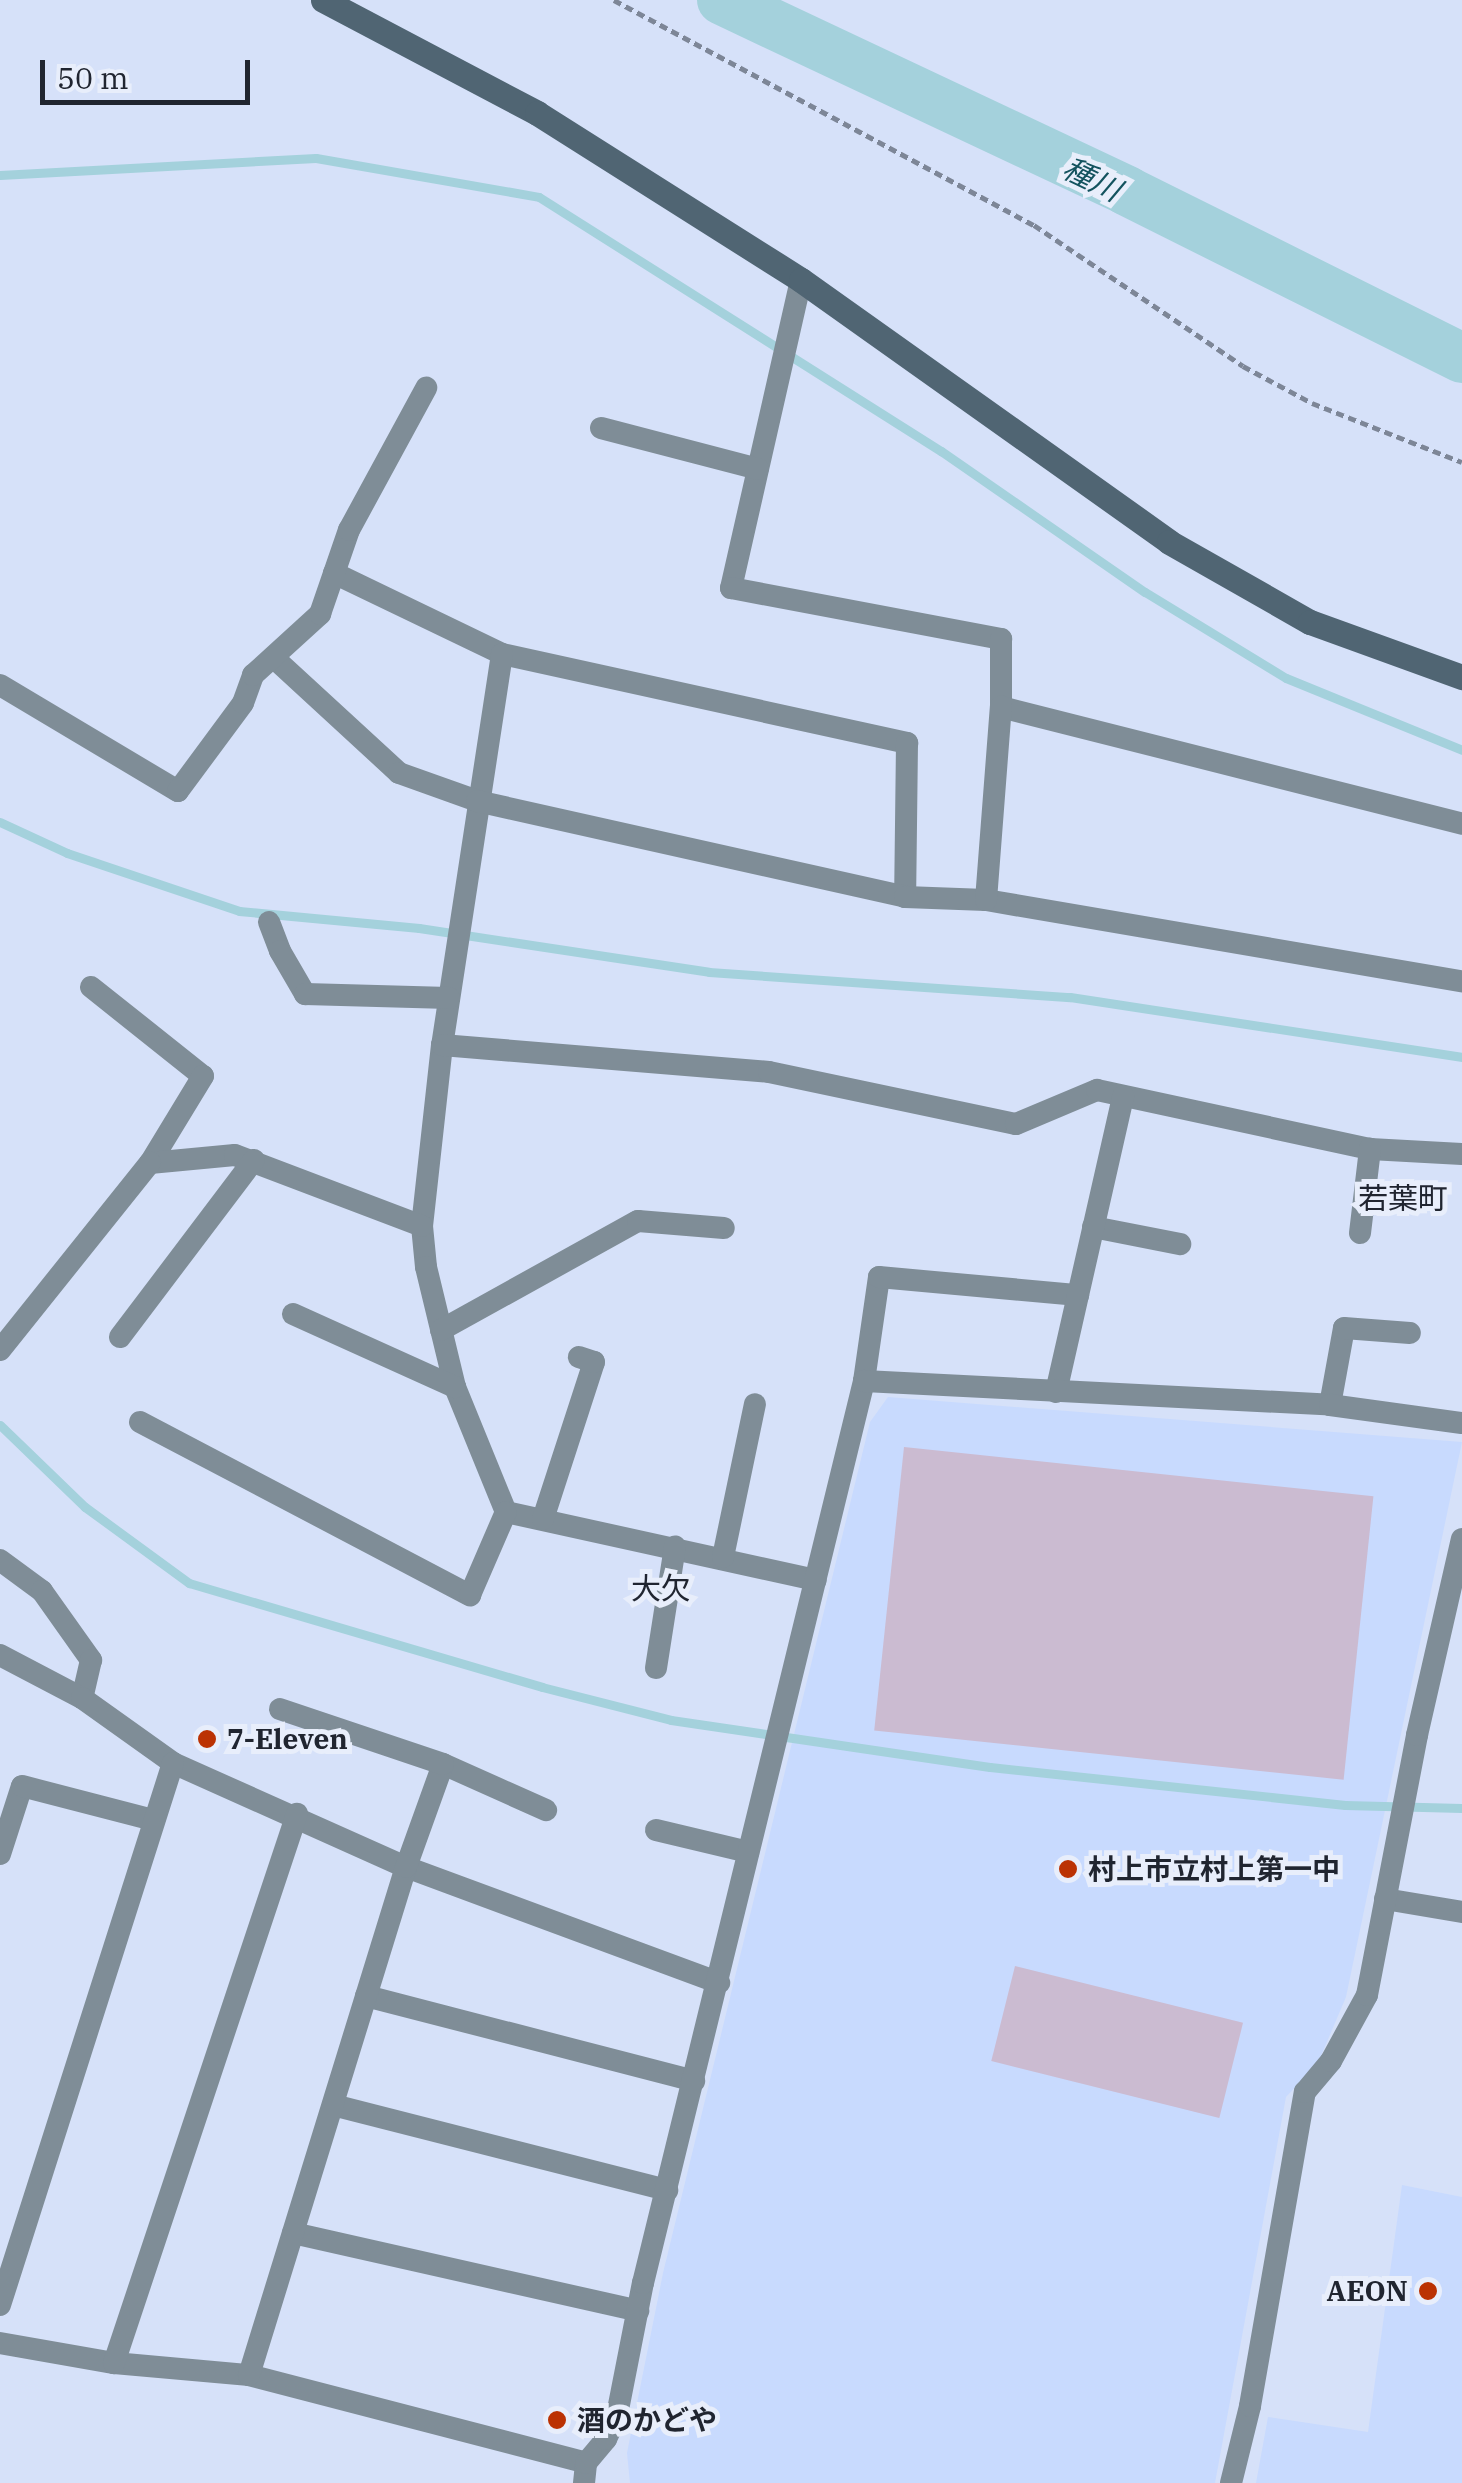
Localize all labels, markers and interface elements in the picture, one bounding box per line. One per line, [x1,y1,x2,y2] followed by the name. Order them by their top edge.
[45,40,255,102] scale bar
[57,58,129,97] text: 50 m
[1057,150,1127,208] water label: 種川
[1358,1180,1448,1216] district label: 若葉町
[631,1570,691,1606] district label: 大欠
[227,1722,348,1756] place label: 7-Eleven
[196,1728,218,1750] marker: 7-Eleven
[1088,1852,1340,1886] place label: 村上市立村上第一中
[1057,1858,1079,1880] marker: 村上市立村上第一中
[1327,2274,1408,2308] place label: AEON
[1417,2280,1439,2302] marker: AEON
[577,2403,717,2437] place label: 酒のかどや
[546,2409,568,2431] marker: 酒のかどや

